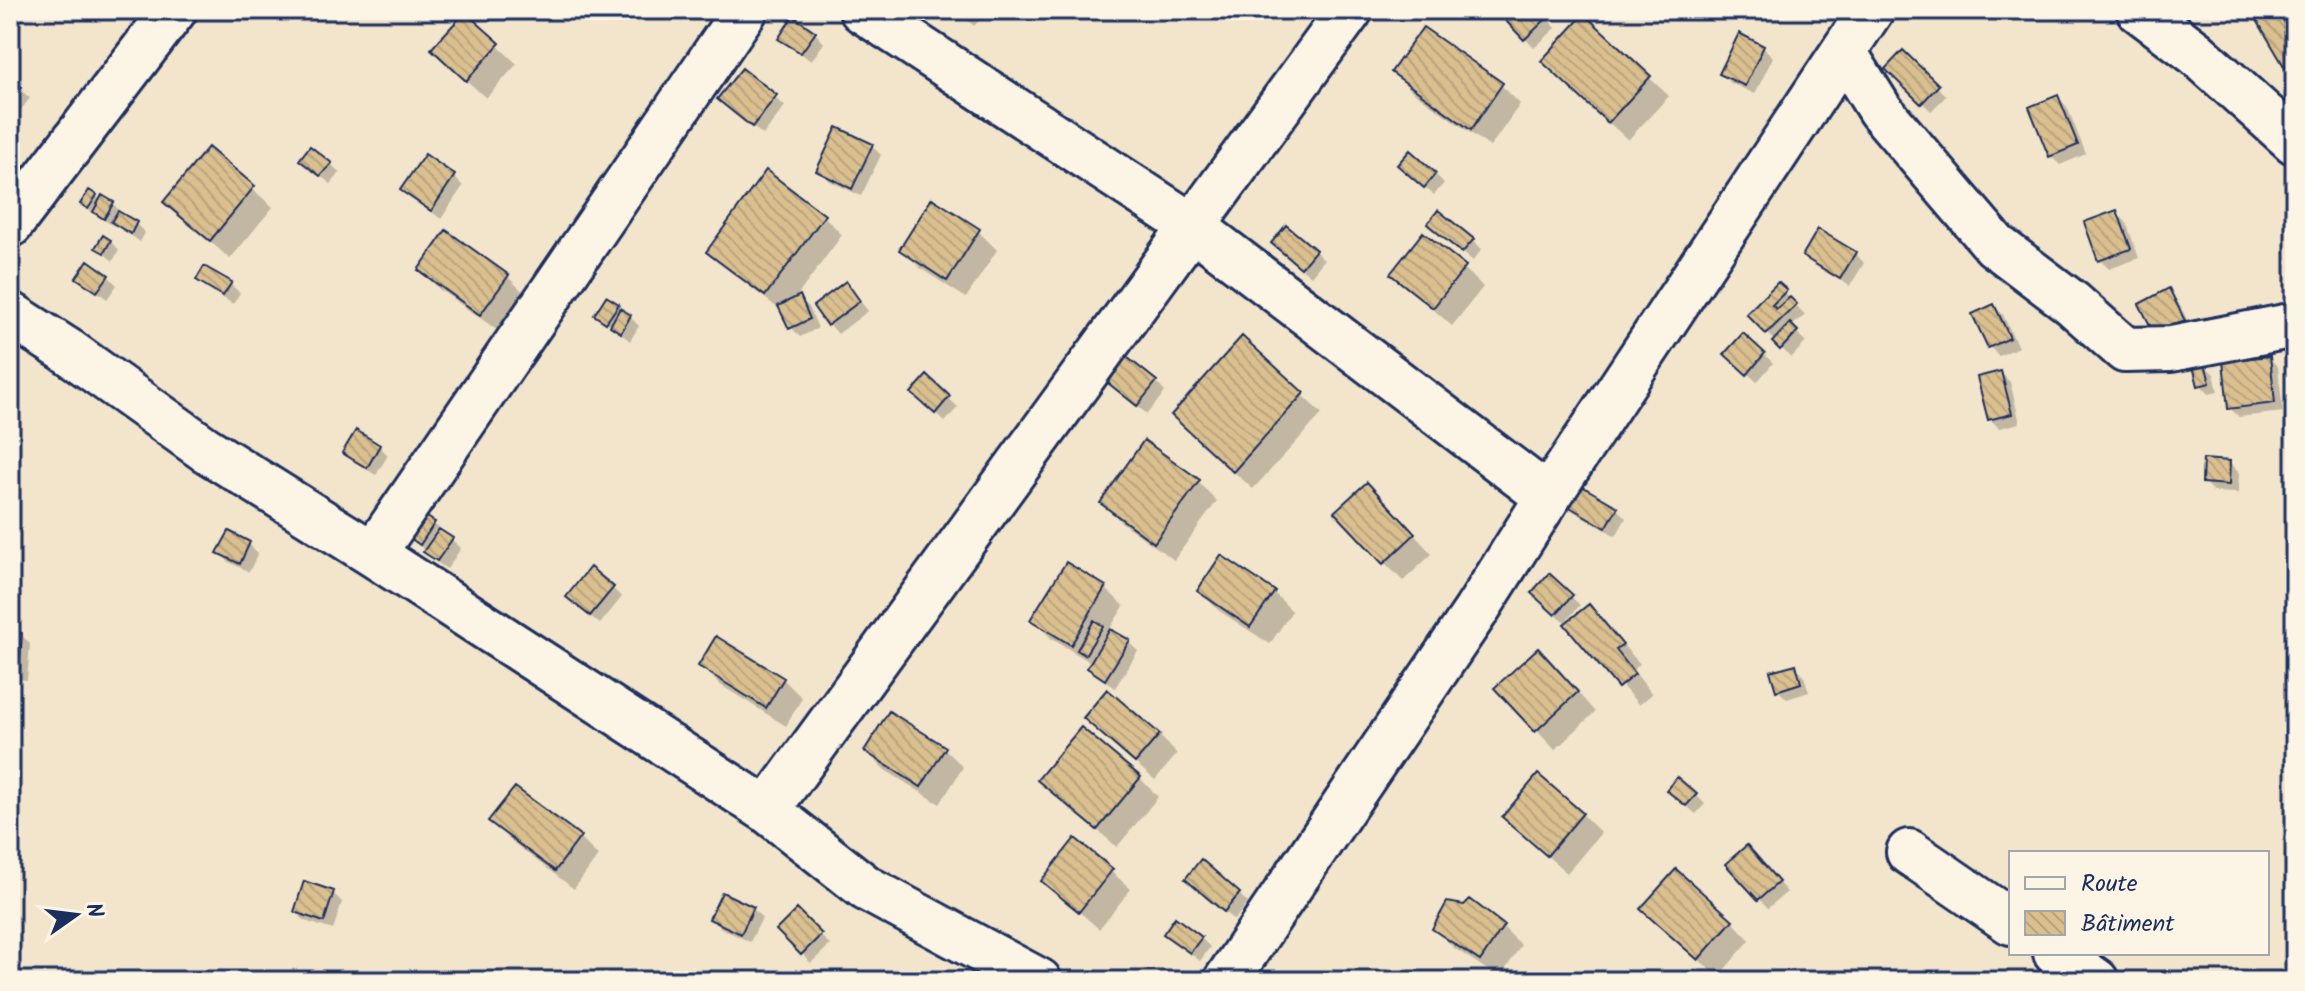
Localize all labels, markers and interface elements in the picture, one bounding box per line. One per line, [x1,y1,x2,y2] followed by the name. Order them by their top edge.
[2009,851,2269,955] legend
[2081,865,2138,904] text: Route
[36,875,116,955] north arrow
[74,900,112,922] text: N
[2081,905,2175,944] text: Bâtiment

